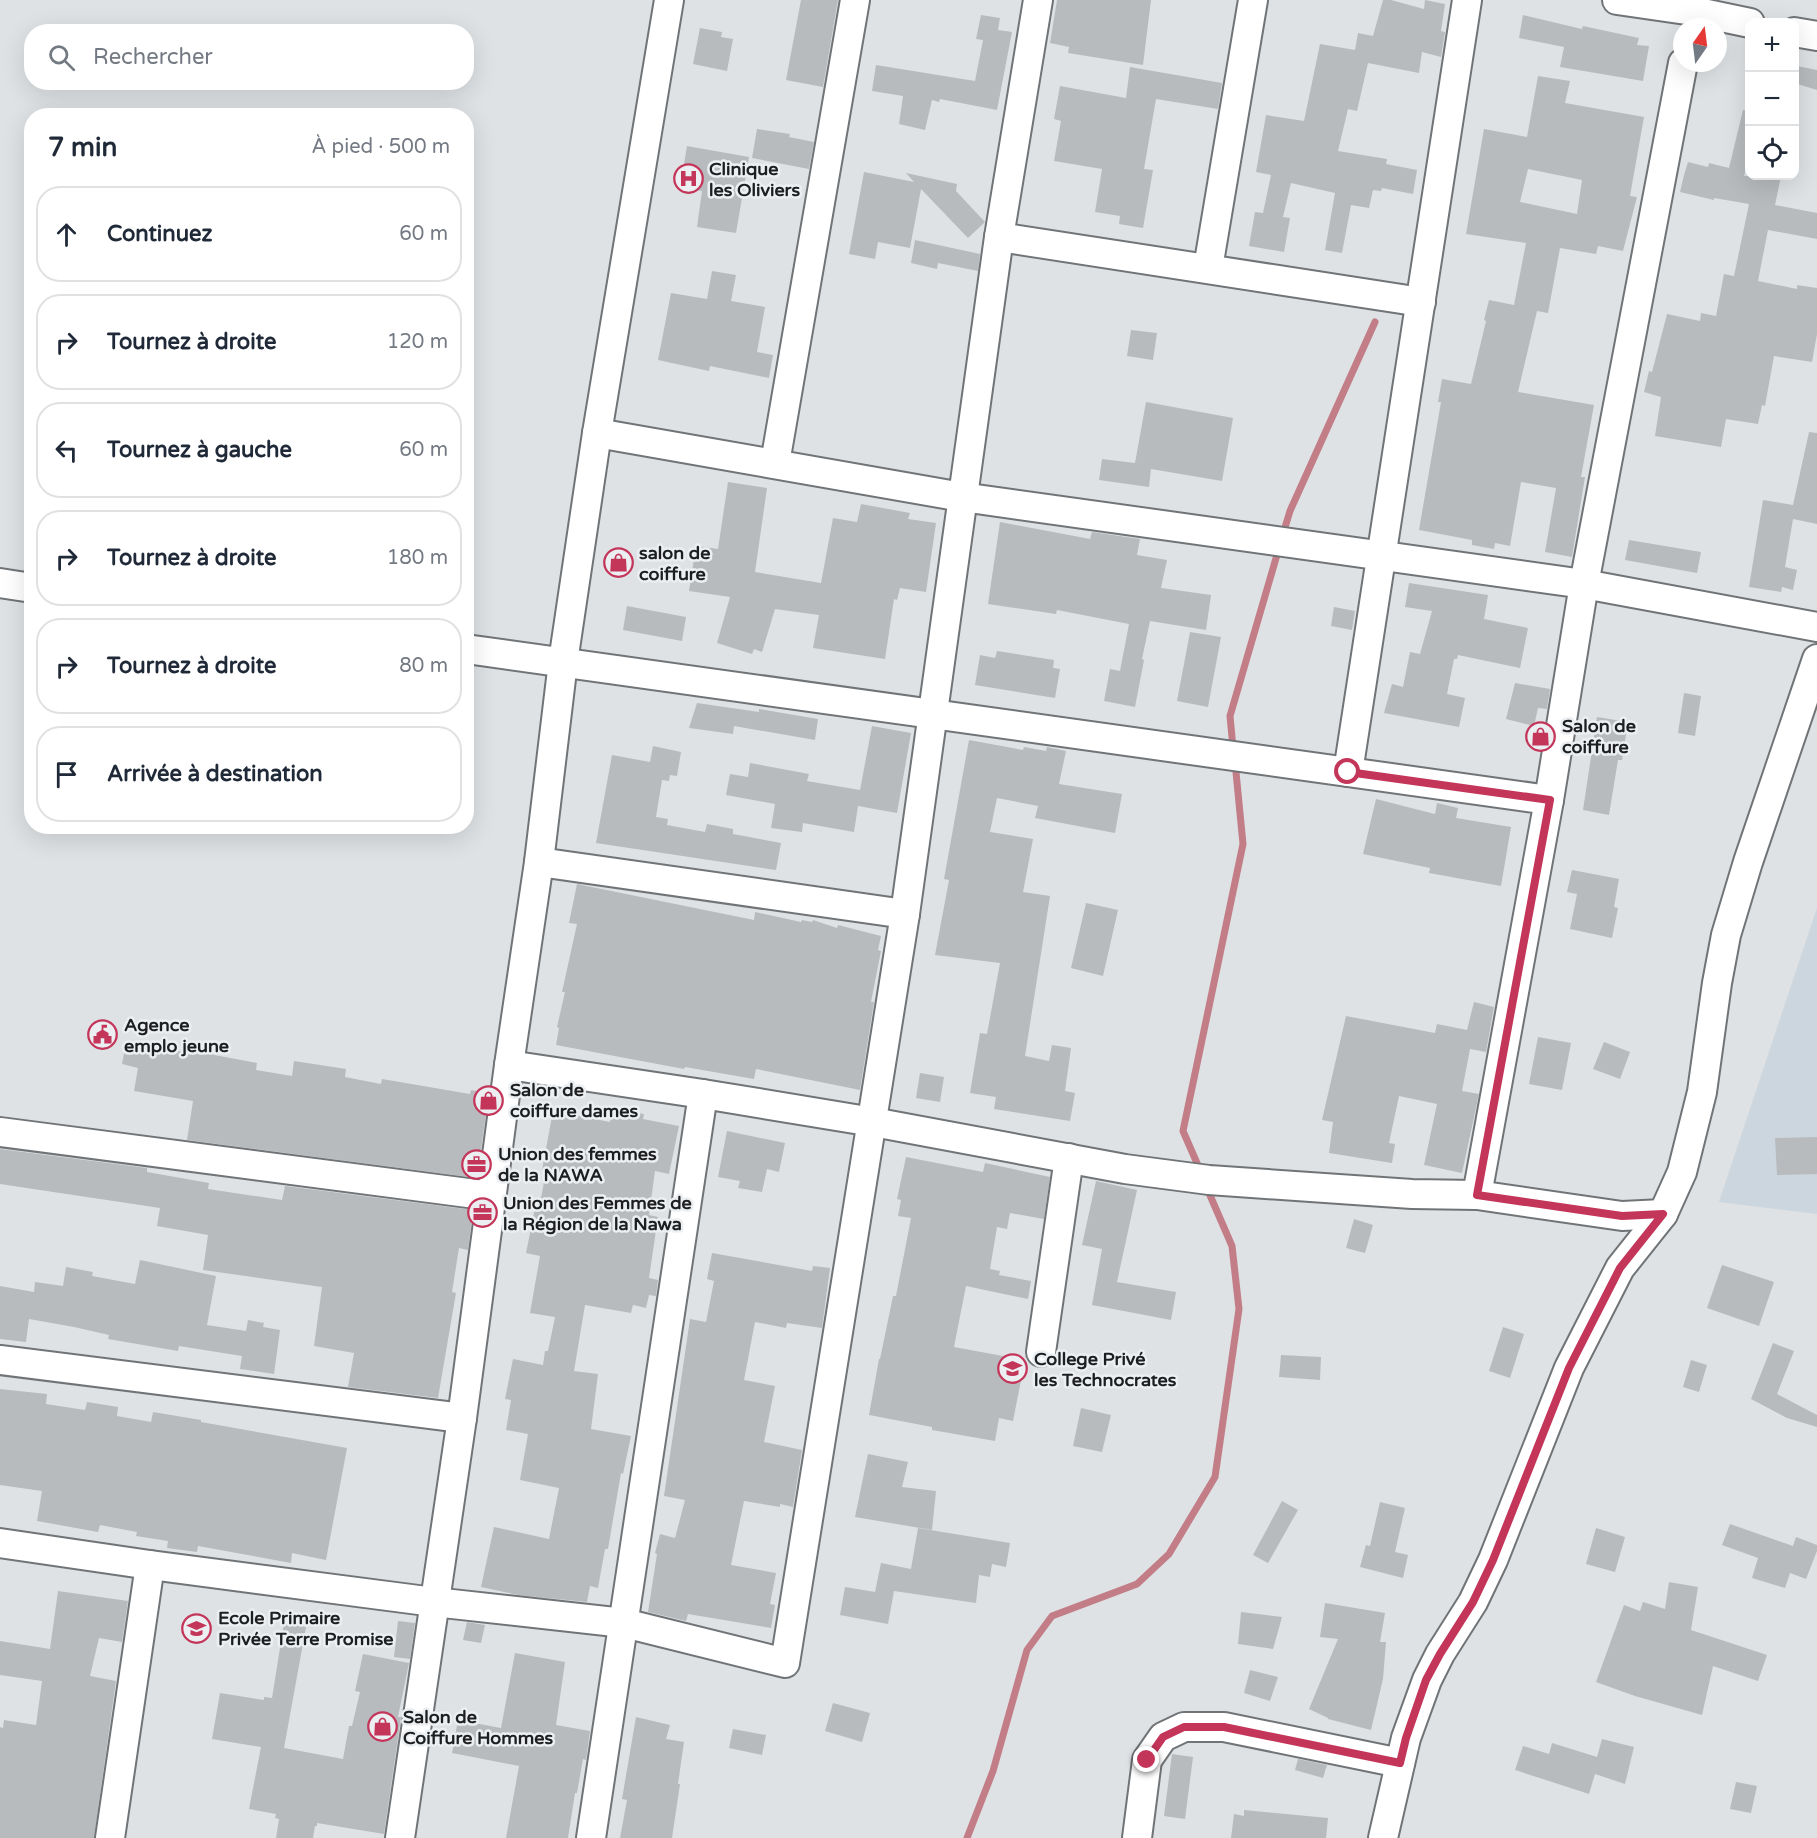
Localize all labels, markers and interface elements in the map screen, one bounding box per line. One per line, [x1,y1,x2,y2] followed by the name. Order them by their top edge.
[1673,18,1727,72] north arrow
[1745,18,1799,180] map controls
[1745,18,1799,72] button: +
[24,24,474,90] search box
[45,41,78,74] icon: search
[93,44,213,70] text: Rechercher
[1745,72,1799,126] button: −
[1745,126,1799,180] button: locate
[48,132,117,163] text: 7 min
[312,135,450,159] text: À pied · 500 m
[709,158,801,201] place label: Clinique les Oliviers
[672,163,704,195] hospital icon: Clinique les Oliviers
[50,218,83,251] icon: ahead
[107,221,212,247] text: Continuez
[399,222,448,246] text: 60 m
[50,326,83,359] icon: right
[107,329,276,355] text: Tournez à droite
[387,330,448,354] text: 120 m
[50,434,83,467] icon: left
[107,437,292,463] text: Tournez à gauche
[399,438,448,462] text: 60 m
[50,542,83,575] icon: right
[639,542,710,585] place label: salon de coiffure
[107,545,276,571] text: Tournez à droite
[387,546,448,570] text: 180 m
[602,547,634,579] shop icon: salon de coiffure
[50,650,83,683] icon: right
[107,653,276,679] text: Tournez à droite
[399,654,448,678] text: 80 m
[1562,715,1636,758] place label: Salon de coiffure
[1525,720,1557,752] shop icon: Salon de coiffure
[50,758,83,791] icon: arrive
[1334,758,1360,784] route start
[107,761,323,787] text: Arrivée à destination
[124,1014,229,1057] place label: Agence emplo jeune
[87,1019,119,1051] public building icon: Agence emplo jeune
[510,1079,639,1122] place label: Salon de coiffure dames
[473,1084,505,1116] shop icon: Salon de coiffure dames
[498,1143,657,1186] place label: Union des femmes de la NAWA
[461,1148,493,1180] office icon: Union des femmes de la NAWA
[503,1192,692,1235] place label: Union des Femmes de la Région de la Nawa
[466,1197,498,1229] office icon: Union des Femmes de la Région de la Nawa
[1034,1348,1177,1391] place label: College Privé les Technocrates
[997,1353,1029,1385] school or university icon: College Privé les Technocrates
[218,1607,394,1650] place label: Ecole Primaire Privée Terre Promise
[181,1612,213,1644] school or university icon: Ecole Primaire Privée Terre Promise
[403,1706,554,1749] place label: Salon de Coiffure Hommes
[366,1711,398,1743] shop icon: Salon de Coiffure Hommes
[1133,1746,1159,1772] route end

